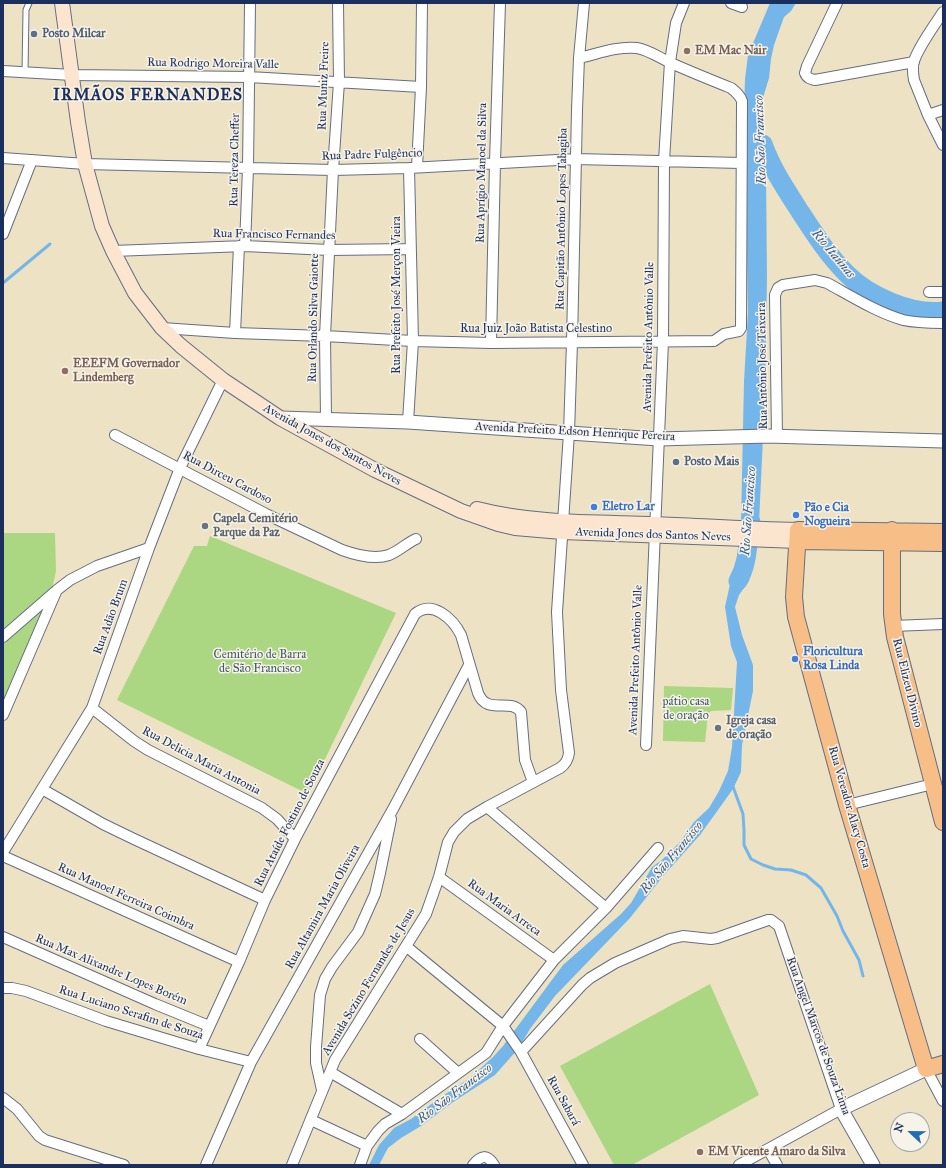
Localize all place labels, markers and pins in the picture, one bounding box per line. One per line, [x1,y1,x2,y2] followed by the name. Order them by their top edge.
[42,27,106,41] place label: Posto Milcar
[29,29,39,39] marker: Posto Milcar
[695,44,766,58] place label: EM Mac Nair
[682,46,692,56] marker: EM Mac Nair
[73,357,180,385] place label: EEEFM Governador Lindemberg
[60,366,70,376] marker: EEEFM Governador Lindemberg
[684,455,739,469] place label: Posto Mais
[671,457,681,467] marker: Posto Mais
[602,500,655,514] place label: Eletro Lar
[804,501,850,529] place label: Pão e Cia Nogueira
[589,502,599,512] marker: Eletro Lar
[791,510,801,520] marker: Pão e Cia Nogueira
[213,512,298,540] place label: Capela Cemitério Parque da Paz
[200,521,210,531] marker: Capela Cemitério Parque da Paz
[803,645,863,673] place label: Floricultura Rosa Linda
[790,654,800,664] marker: Floricultura Rosa Linda
[726,714,776,742] place label: Igreja casa de oração
[713,723,723,733] marker: Igreja casa de oração
[708,1145,846,1159] place label: EM Vicente Amaro da Silva
[695,1147,705,1157] marker: EM Vicente Amaro da Silva

